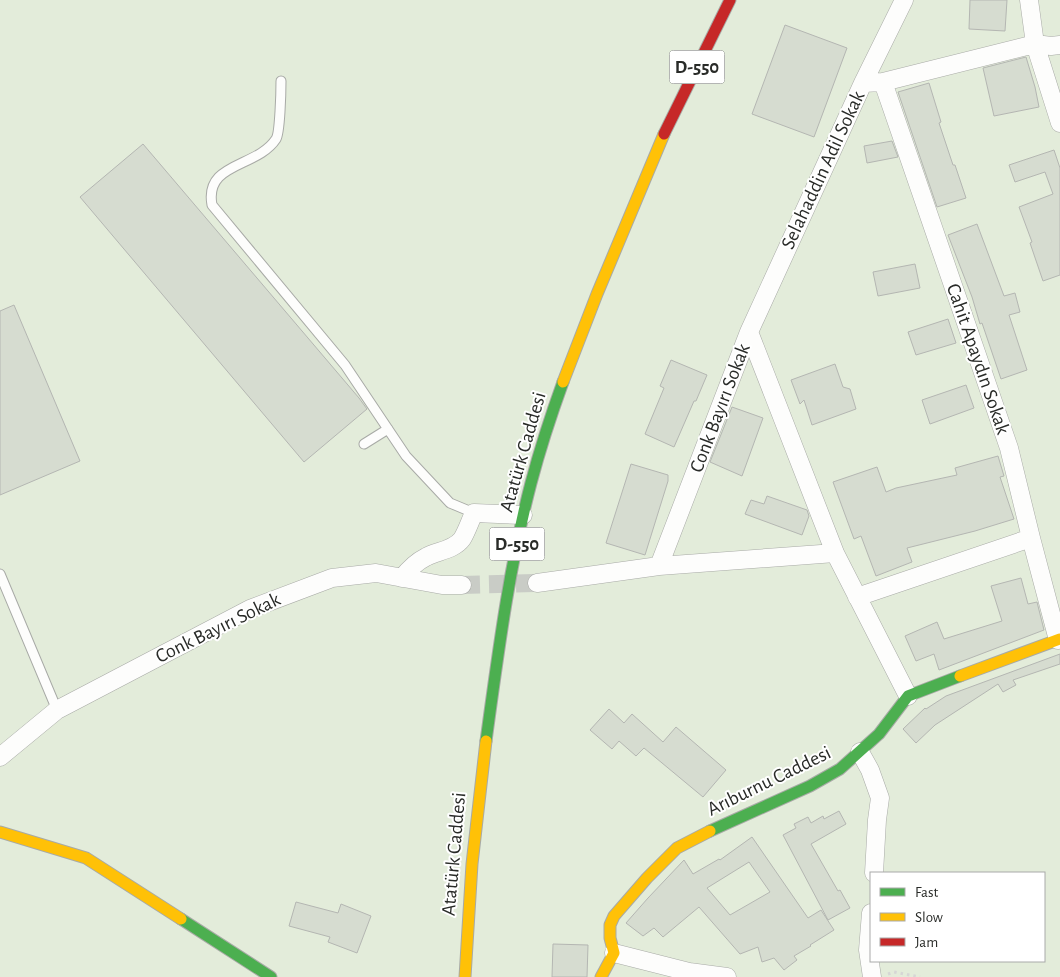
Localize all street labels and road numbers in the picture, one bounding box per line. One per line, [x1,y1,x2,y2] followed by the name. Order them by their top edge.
[670,51,724,84] road number: D-550
[778,88,868,252] street label: Selahaddin Adil Sokak
[943,281,1013,437] street label: Cahit Apaydın Sokak
[686,341,754,475] street label: Conk Bayırı Sokak
[496,390,550,514] street label: Atatürk Caddesi
[490,528,544,560] road number: D-550
[152,589,284,667] street label: Conk Bayırı Sokak
[704,742,834,820] street label: Arıburnu Caddesi
[439,791,469,917] street label: Atatürk Caddesi

